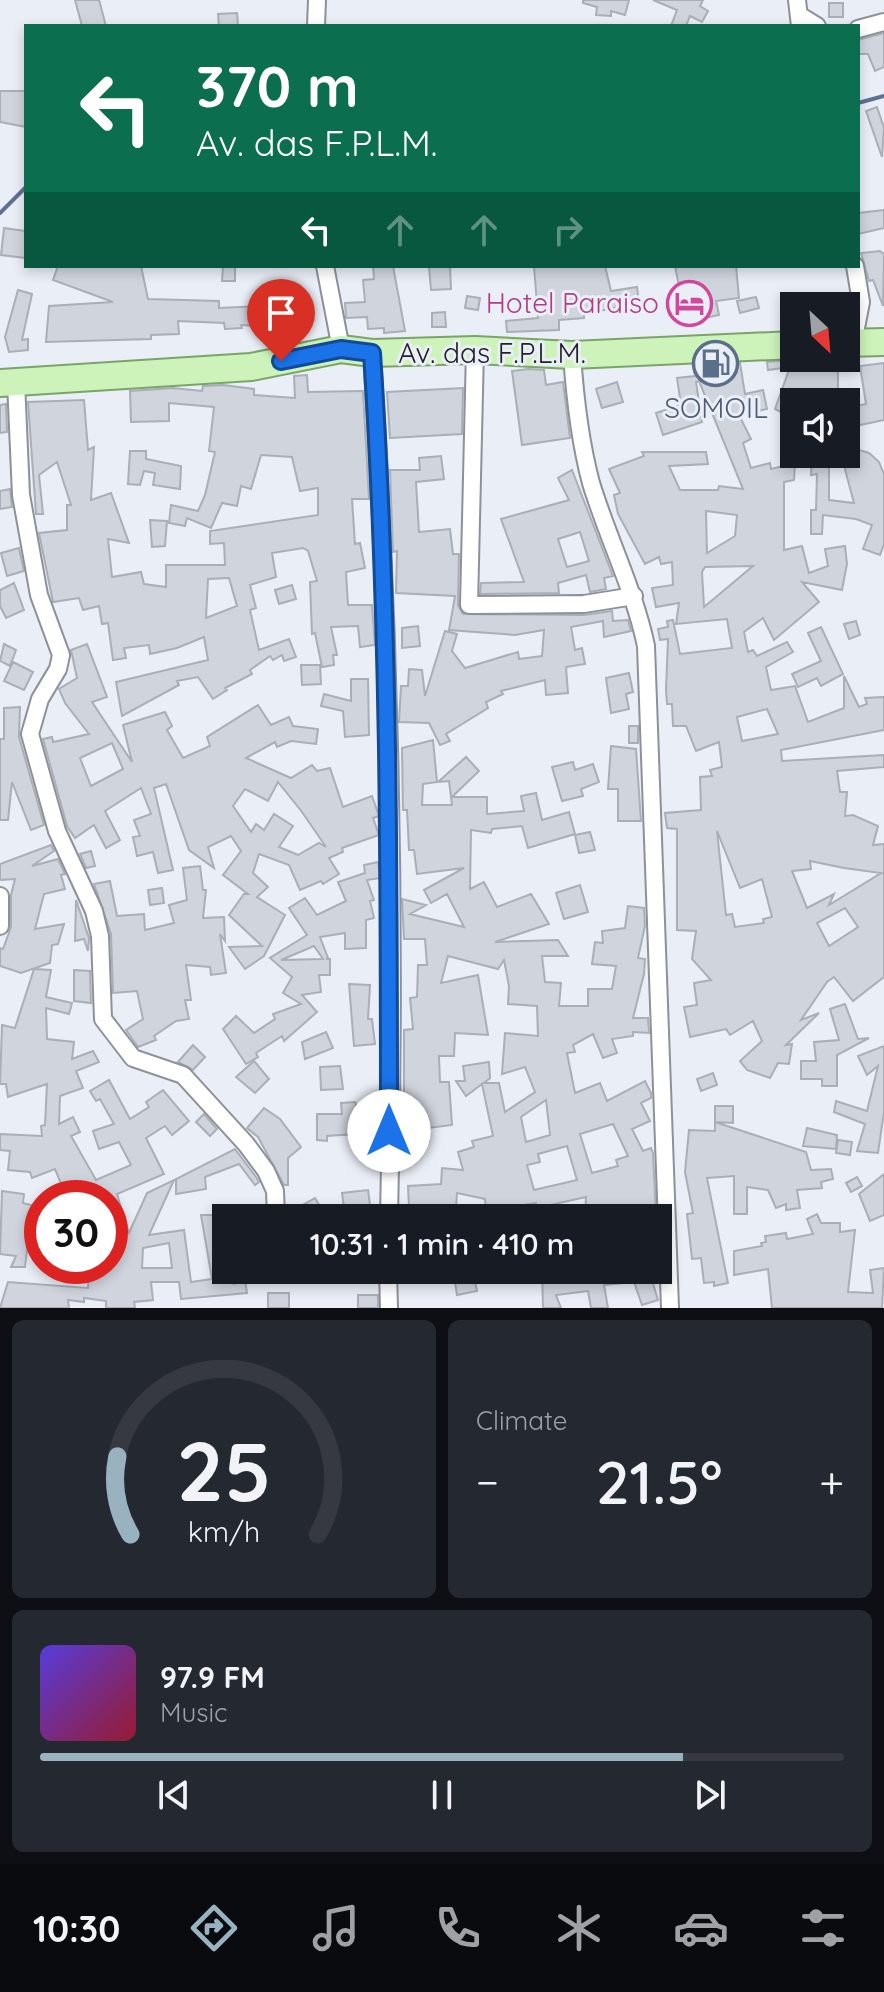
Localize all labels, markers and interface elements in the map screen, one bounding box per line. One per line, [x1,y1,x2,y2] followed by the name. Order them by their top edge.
[196,51,359,121] text: 370 m
[64,56,168,160] icon: left
[196,120,437,165] text: Av. das F.P.L.M.
[294,208,338,252] icon: left
[378,208,422,252] icon: ahead
[462,208,506,252] icon: ahead
[546,208,590,252] icon: right
[247,279,315,361] pin
[666,279,714,327] hotel icon: Hotel Paraiso
[486,285,659,320] place label: Hotel Paraiso
[259,291,303,335] icon: arrive
[780,292,860,372] north arrow
[780,292,860,468] map controls
[398,335,586,370] street label: Av. das F.P.L.M.
[692,339,740,387] fuel station icon: SOMOIL
[780,388,860,468] button: sound
[664,390,768,425] place label: SOMOIL
[347,1089,431,1173] position arrow
[24,1180,128,1284] speed limit sign: 30
[310,1225,574,1263] text: 10:31 · 1 min · 410 m
[476,1404,567,1437] text: Climate
[176,1418,272,1522] text: 25
[596,1444,722,1519] text: 21.5°
[476,1454,499,1509] text: −
[819,1454,844,1509] text: +
[188,1513,260,1549] text: km/h
[160,1658,265,1696] text: 97.9 FM
[160,1696,228,1729] text: Music
[152,1773,196,1817] icon: previous
[420,1773,464,1817] icon: pause
[688,1773,732,1817] icon: next
[186,1900,242,1956] icon: directions
[308,1900,364,1956] icon: music
[430,1900,486,1956] icon: phone
[551,1900,607,1956] icon: climate
[673,1900,729,1956] icon: car
[795,1900,851,1956] icon: filters
[33,1906,120,1951] text: 10:30

